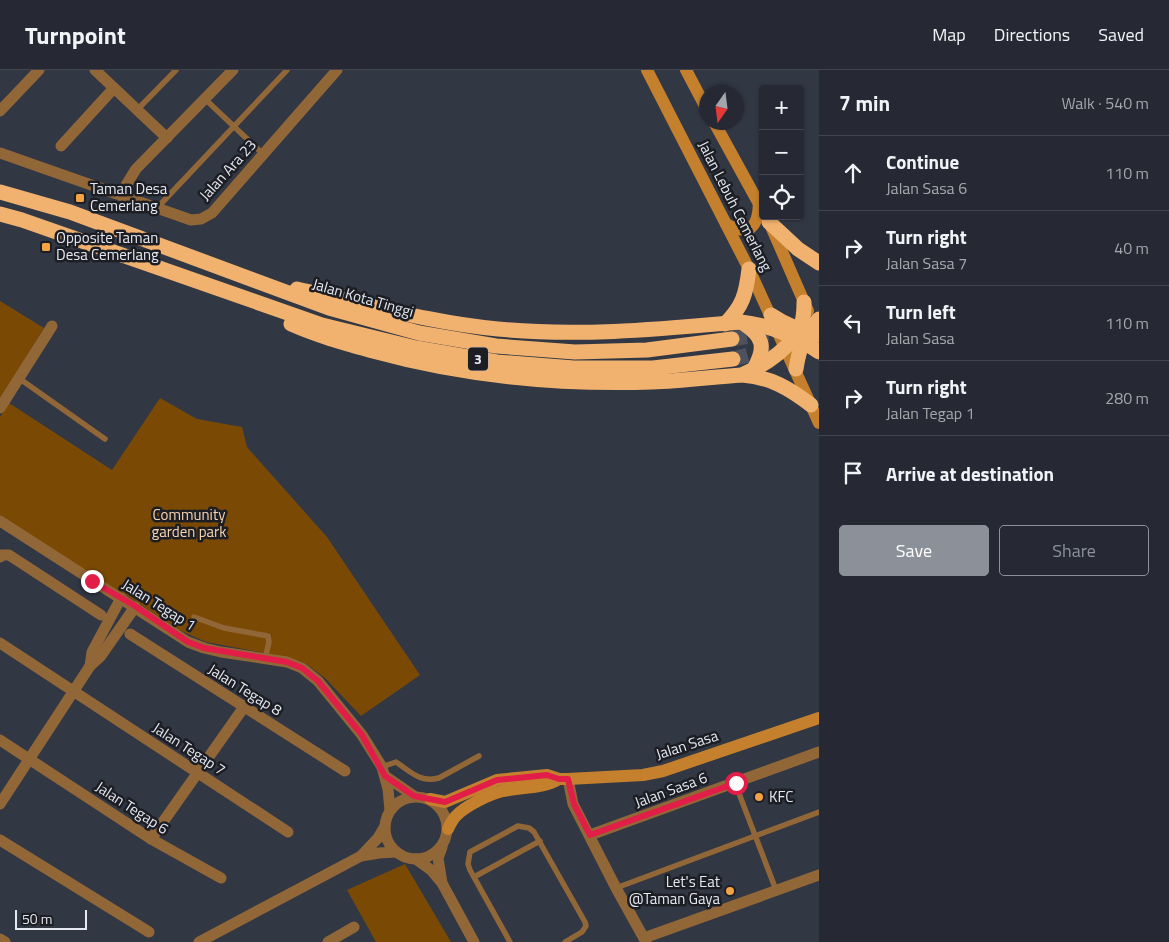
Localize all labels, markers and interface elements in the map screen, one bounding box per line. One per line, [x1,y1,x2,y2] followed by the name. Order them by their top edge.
[25,17,126,53] text: Turnpoint
[932,21,966,48] text: Map
[994,21,1070,48] text: Directions
[1098,21,1144,48] text: Saved
[699,85,744,130] north arrow
[759,85,804,220] map controls
[759,85,804,130] button: +
[839,87,890,119] text: 7 min
[1061,91,1149,115] text: Walk · 540 m
[759,130,804,175] button: −
[194,134,262,206] street label: Jalan Ara 23
[693,137,778,275] street label: Jalan Lebuh Cemerlang
[886,147,959,176] text: Continue
[839,159,867,187] icon: ahead
[1105,161,1149,185] text: 110 m
[759,175,804,220] button: locate
[886,176,967,200] text: Jalan Sasa 6
[90,177,168,217] place label: Taman Desa Cemerlang
[74,192,86,204] marker: Taman Desa Cemerlang
[886,222,967,251] text: Turn right
[56,226,159,266] place label: Opposite Taman Desa Cemerlang
[839,234,867,262] icon: right
[1114,236,1149,260] text: 40 m
[40,241,52,253] marker: Opposite Taman Desa Cemerlang
[886,251,967,275] text: Jalan Sasa 7
[310,272,416,323] street label: Jalan Kota Tinggi
[886,297,956,326] text: Turn left
[839,309,867,337] icon: left
[1105,311,1149,335] text: 110 m
[886,326,955,350] text: Jalan Sasa
[468,348,488,370] road number: 3
[886,372,967,401] text: Turn right
[839,384,867,412] icon: right
[1105,386,1149,410] text: 280 m
[886,401,975,425] text: Jalan Tegap 1
[839,459,867,487] icon: arrive
[886,459,1054,488] text: Arrive at destination
[152,503,226,543] park label: Community garden park
[839,525,989,576] button: Save
[999,525,1149,576] button: Share
[81,570,104,593] route end
[118,573,201,636] street label: Jalan Tegap 1
[204,658,287,721] street label: Jalan Tegap 8
[148,716,230,781] street label: Jalan Tegap 7
[653,724,721,765] street label: Jalan Sasa
[631,766,710,813] street label: Jalan Sasa 6
[725,772,748,795] route start
[91,775,173,840] street label: Jalan Tegap 6
[769,785,793,808] place label: KFC
[753,791,765,803] marker: KFC
[629,870,721,910] place label: Let's Eat @Taman Gaya
[724,885,736,897] marker: Let's Eat @Taman Gaya
[15,907,88,930] scale bar
[22,908,52,929] text: 50 m

